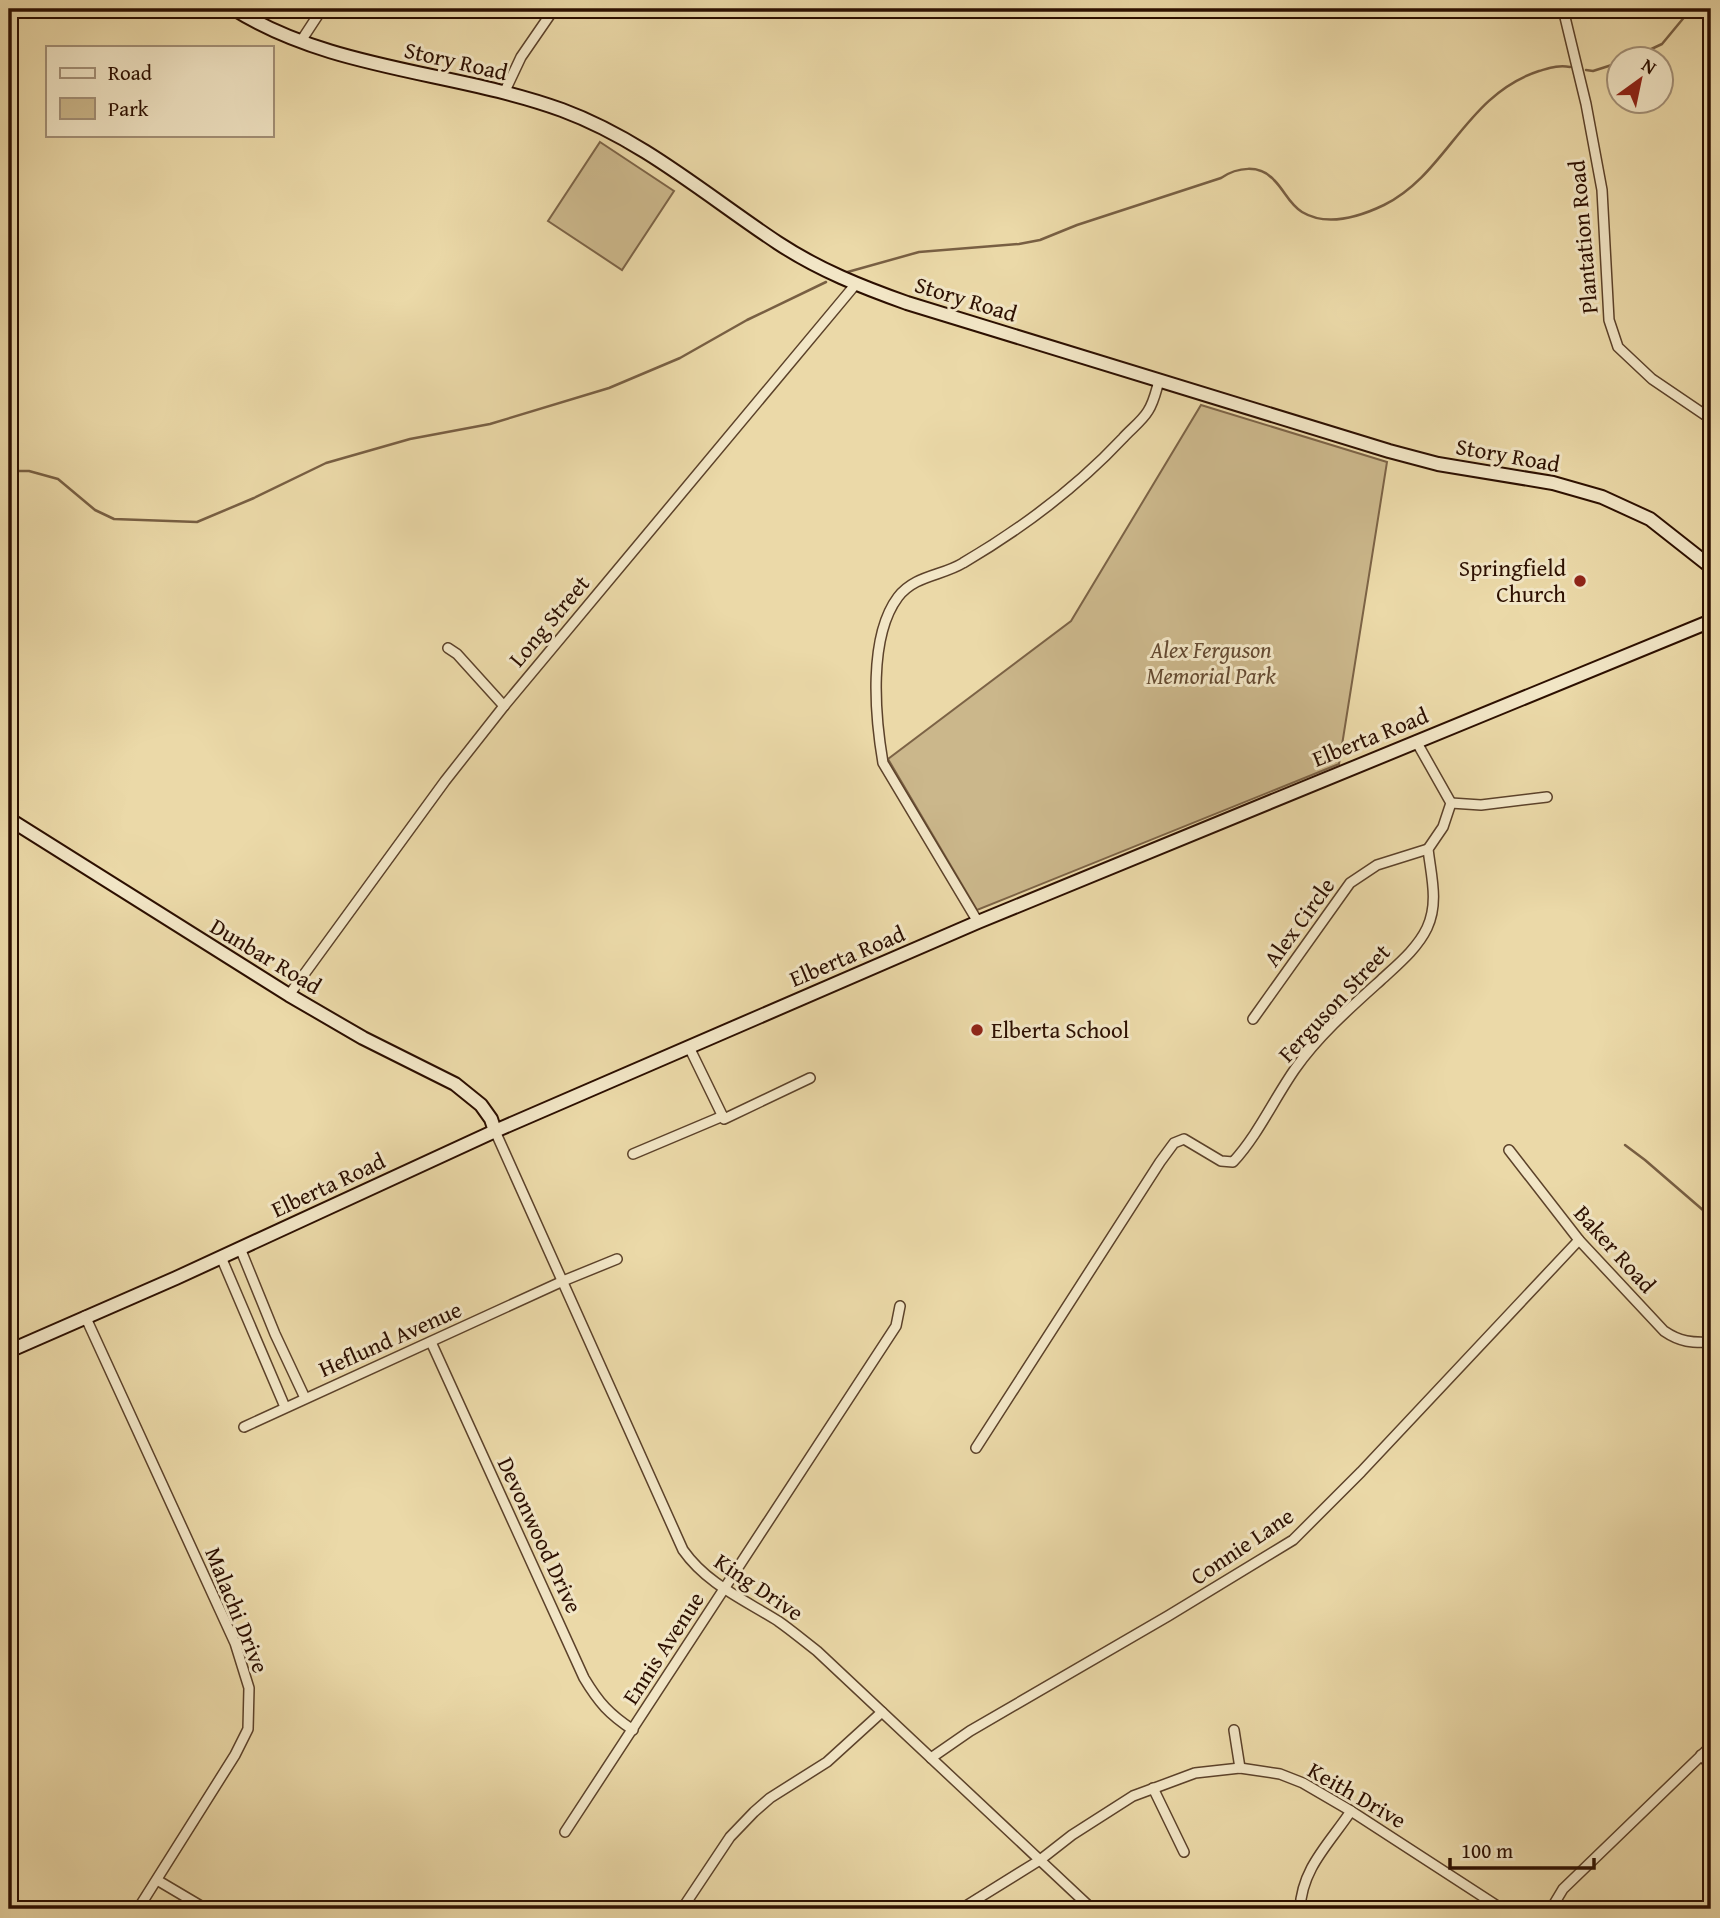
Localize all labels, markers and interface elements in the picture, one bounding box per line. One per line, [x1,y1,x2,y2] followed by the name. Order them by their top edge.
[401,33,512,89] street label: Story Road
[46,46,273,136] legend
[1604,46,1674,116] north arrow
[1636,51,1662,81] text: N
[108,57,153,88] text: Road
[108,93,149,124] text: Park
[1559,158,1606,315] street label: Plantation Road
[911,267,1022,330] street label: Story Road
[1453,429,1563,480] street label: Story Road
[1459,551,1567,610] place label: Springfield Church
[500,568,597,674] street label: Long Street
[1572,573,1588,589] marker: Springfield Church
[1146,633,1276,692] park label: Alex Ferguson Memorial Park
[1307,698,1433,775] street label: Elberta Road
[1255,870,1342,973] street label: Alex Circle
[204,909,329,1002] street label: Dunbar Road
[784,916,910,995] street label: Elberta Road
[1270,936,1397,1069] street label: Ferguson Street
[991,1013,1129,1046] place label: Elberta School
[969,1022,985,1038] marker: Elberta School
[265,1143,391,1225] street label: Elberta Road
[1567,1197,1664,1301] street label: Baker Road
[313,1292,467,1385] street label: Heflund Avenue
[490,1451,591,1618] street label: Devonwood Drive
[1184,1499,1300,1592] street label: Connie Lane
[197,1542,278,1678] street label: Malachi Drive
[708,1545,810,1629] street label: King Drive
[614,1585,711,1711] street label: Ennis Avenue
[1302,1753,1413,1836] street label: Keith Drive
[1450,1827,1594,1871] scale bar
[1461,1835,1513,1866] text: 100 m

